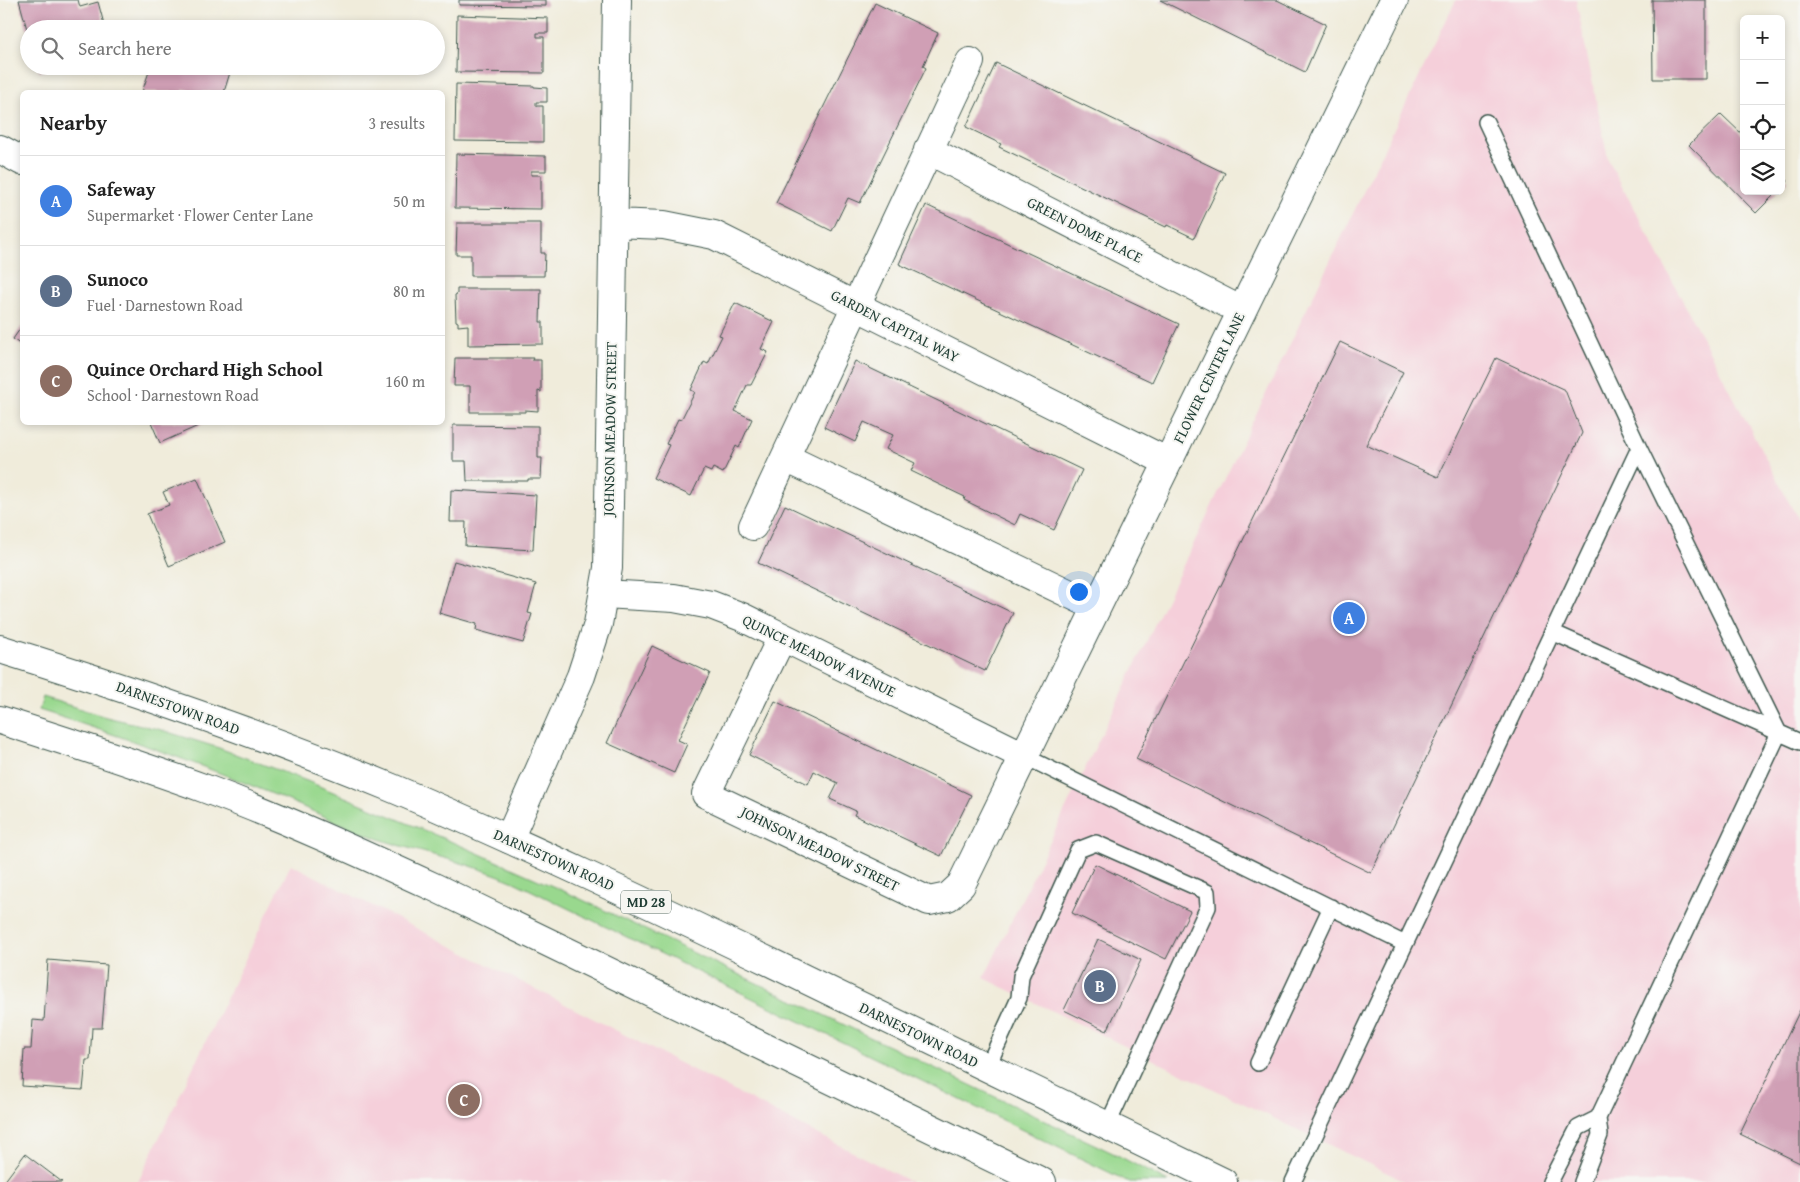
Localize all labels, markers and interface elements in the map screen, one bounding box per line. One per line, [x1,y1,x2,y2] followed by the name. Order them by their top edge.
[1740,15,1785,195] map controls
[1740,15,1785,60] button: +
[20,20,445,75] search box
[38,34,66,62] icon: search
[78,34,172,62] text: Search here
[1740,60,1785,105] button: −
[1740,105,1785,150] button: locate
[40,107,107,138] text: Nearby
[368,111,425,135] text: 3 results
[1740,150,1785,195] button: layers
[87,175,156,203] text: Safeway
[51,189,61,213] text: A
[393,189,425,213] text: 50 m
[1024,191,1147,268] street label: GREEN DOME PLACE
[87,203,313,227] text: Supermarket · Flower Center Lane
[87,265,148,293] text: Sunoco
[51,279,61,303] text: B
[393,279,425,303] text: 80 m
[827,284,963,367] street label: GARDEN CAPITAL WAY
[87,293,243,317] text: Fuel · Darnestown Road
[1168,308,1250,447] street label: FLOWER CENTER LANE
[597,341,622,518] street label: JOHNSON MEADOW STREET
[87,355,323,383] text: Quince Orchard High School
[51,369,61,393] text: C
[385,369,425,393] text: 160 m
[87,383,259,407] text: School · Darnestown Road
[1066,579,1092,605] your location
[1333,599,1365,637] pin: A
[739,609,900,702] street label: QUINCE MEADOW AVENUE
[113,675,243,740] street label: DARNESTOWN ROAD
[735,800,904,896] street label: JOHNSON MEADOW STREET
[491,824,618,896] street label: DARNESTOWN ROAD
[621,890,671,914] road number: MD 28
[1084,967,1116,1005] pin: B
[856,997,982,1072] street label: DARNESTOWN ROAD
[448,1081,480,1119] pin: C

